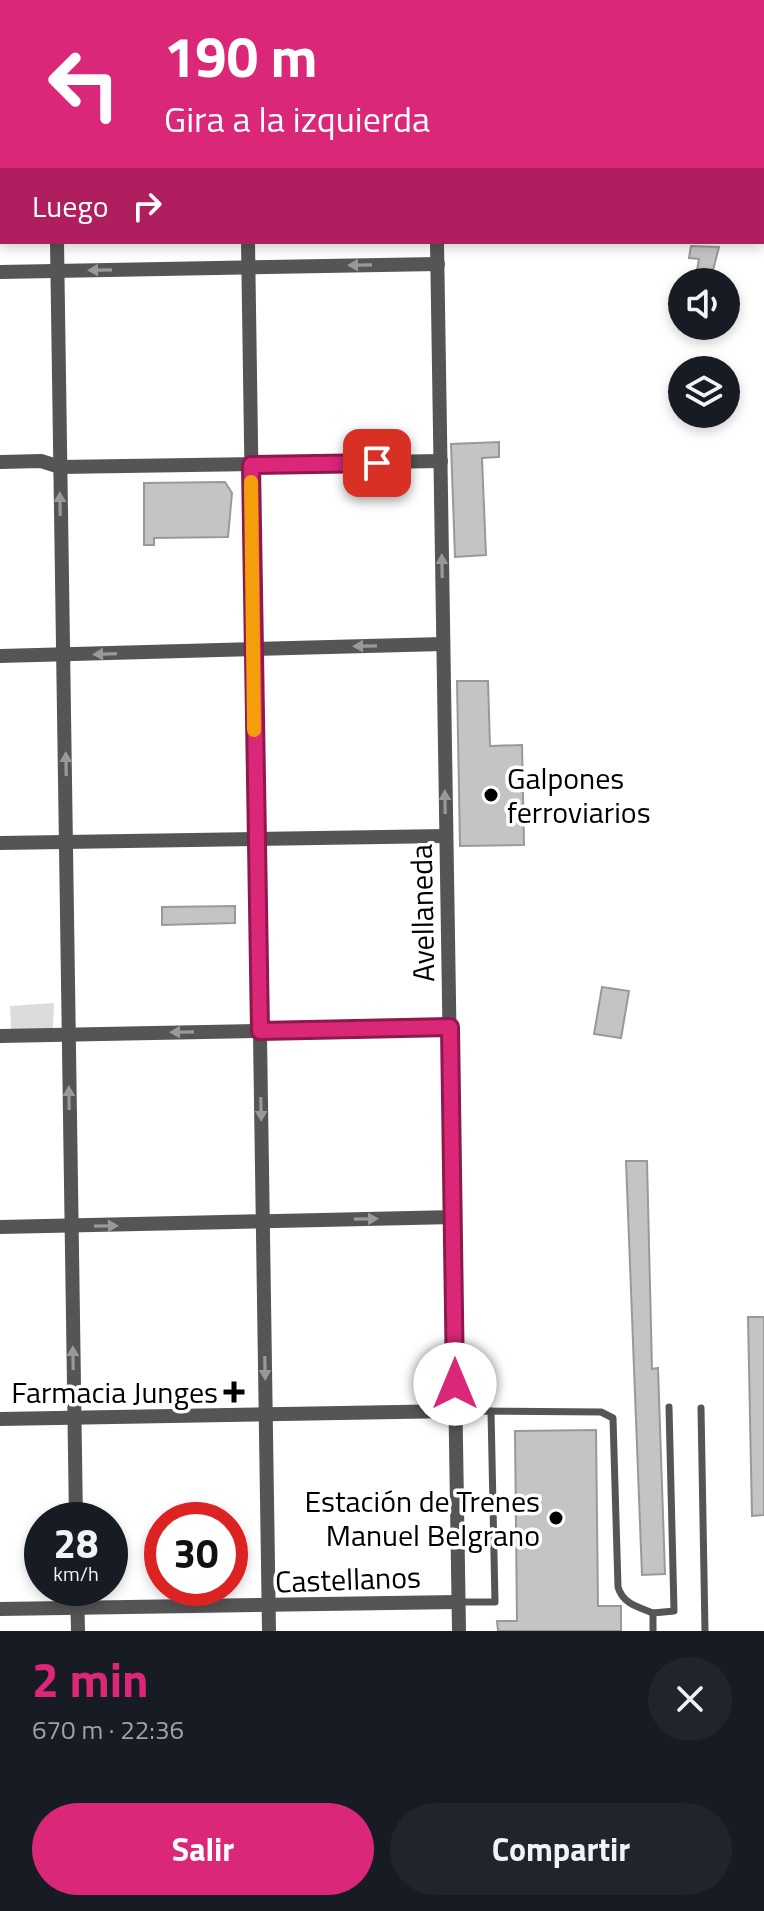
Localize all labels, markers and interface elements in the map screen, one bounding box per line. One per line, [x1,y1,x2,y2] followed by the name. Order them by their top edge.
[164,14,317,99] text: 190 m
[32,32,136,136] icon: left
[164,91,430,146] text: Gira a la izquierda
[32,183,109,229] text: Luego
[125,184,169,228] icon: right
[347,259,372,271] one-way arrow
[87,264,112,276] one-way arrow
[668,268,740,428] map controls
[668,268,740,340] button: sound
[668,356,740,428] button: layers
[343,429,411,497] pin
[355,441,399,485] icon: arrive
[54,491,67,516] one-way arrow
[436,553,448,578] one-way arrow
[352,640,377,652] one-way arrow
[92,648,117,661] one-way arrow
[59,751,72,776] one-way arrow
[507,755,651,835] place label: Galpones ferroviarios
[482,786,500,804] marker: Galpones ferroviarios
[439,789,452,814] one-way arrow
[398,844,446,982] street label: Avellaneda
[169,1026,194,1039] one-way arrow
[63,1085,75,1110] one-way arrow
[254,1097,267,1122] one-way arrow
[354,1213,379,1226] one-way arrow
[94,1219,119,1232] one-way arrow
[413,1342,497,1426] position arrow
[67,1345,79,1370] one-way arrow
[259,1356,271,1381] one-way arrow
[11,1369,218,1415] place label: Farmacia Junges
[225,1383,243,1401] marker: Farmacia Junges
[304,1478,540,1558] place label: Estación de Trenes Manuel Belgrano
[144,1502,248,1606] speed limit sign: 30
[547,1509,565,1527] marker: Estación de Trenes Manuel Belgrano
[54,1513,98,1574] text: 28
[274,1553,422,1605] street label: Castellanos
[53,1558,99,1589] text: km/h
[32,1643,149,1716] text: 2 min
[648,1657,732,1741] button: close
[32,1710,184,1749] text: 670 m · 22:36
[32,1803,374,1895] button: Salir
[390,1803,732,1895] button: Compartir

